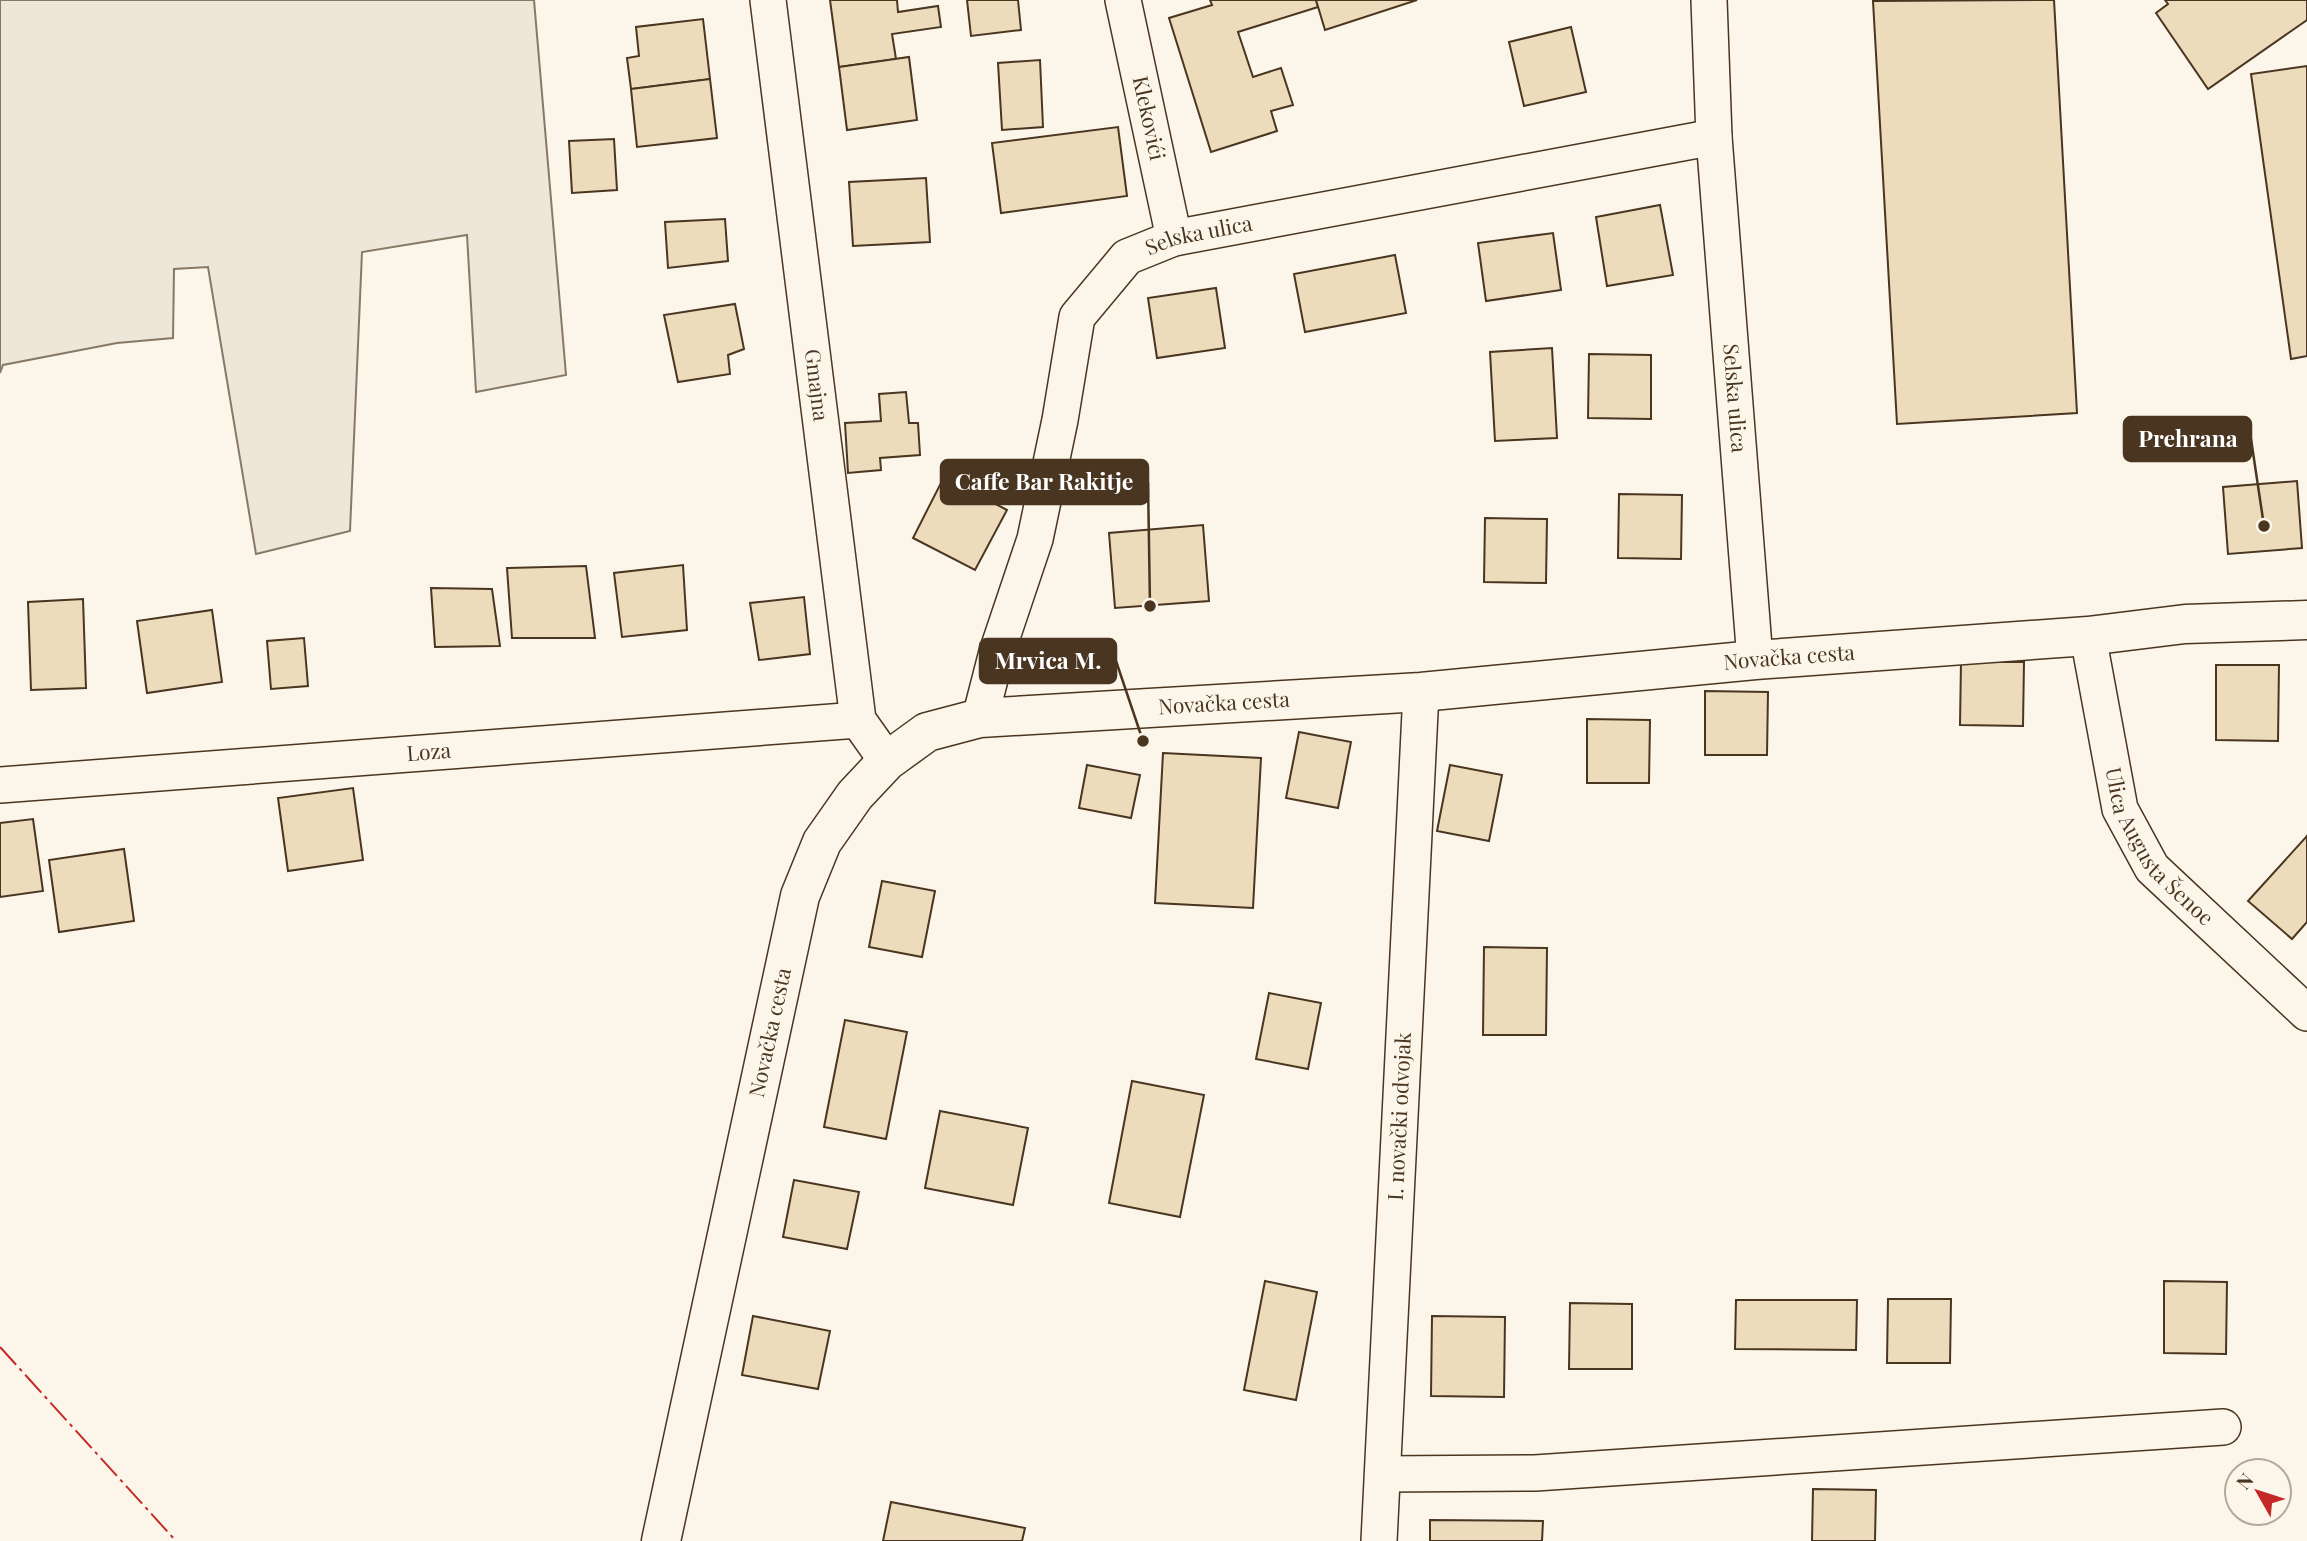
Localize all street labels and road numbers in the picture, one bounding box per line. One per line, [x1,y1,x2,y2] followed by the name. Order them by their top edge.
[1128,73,1173,163] street label: Klekovići
[1140,208,1255,260] street label: Selska ulica
[1718,342,1755,454] street label: Selska ulica
[800,347,837,423] street label: Gmajna
[1722,637,1856,675] street label: Novačka cesta
[1157,684,1291,719] street label: Novačka cesta
[405,735,452,766] street label: Loza
[2101,765,2221,931] street label: Ulica Augusta Šenoe
[741,964,796,1100] street label: Novačka cesta
[1380,1031,1416,1201] street label: I. novački odvojak

